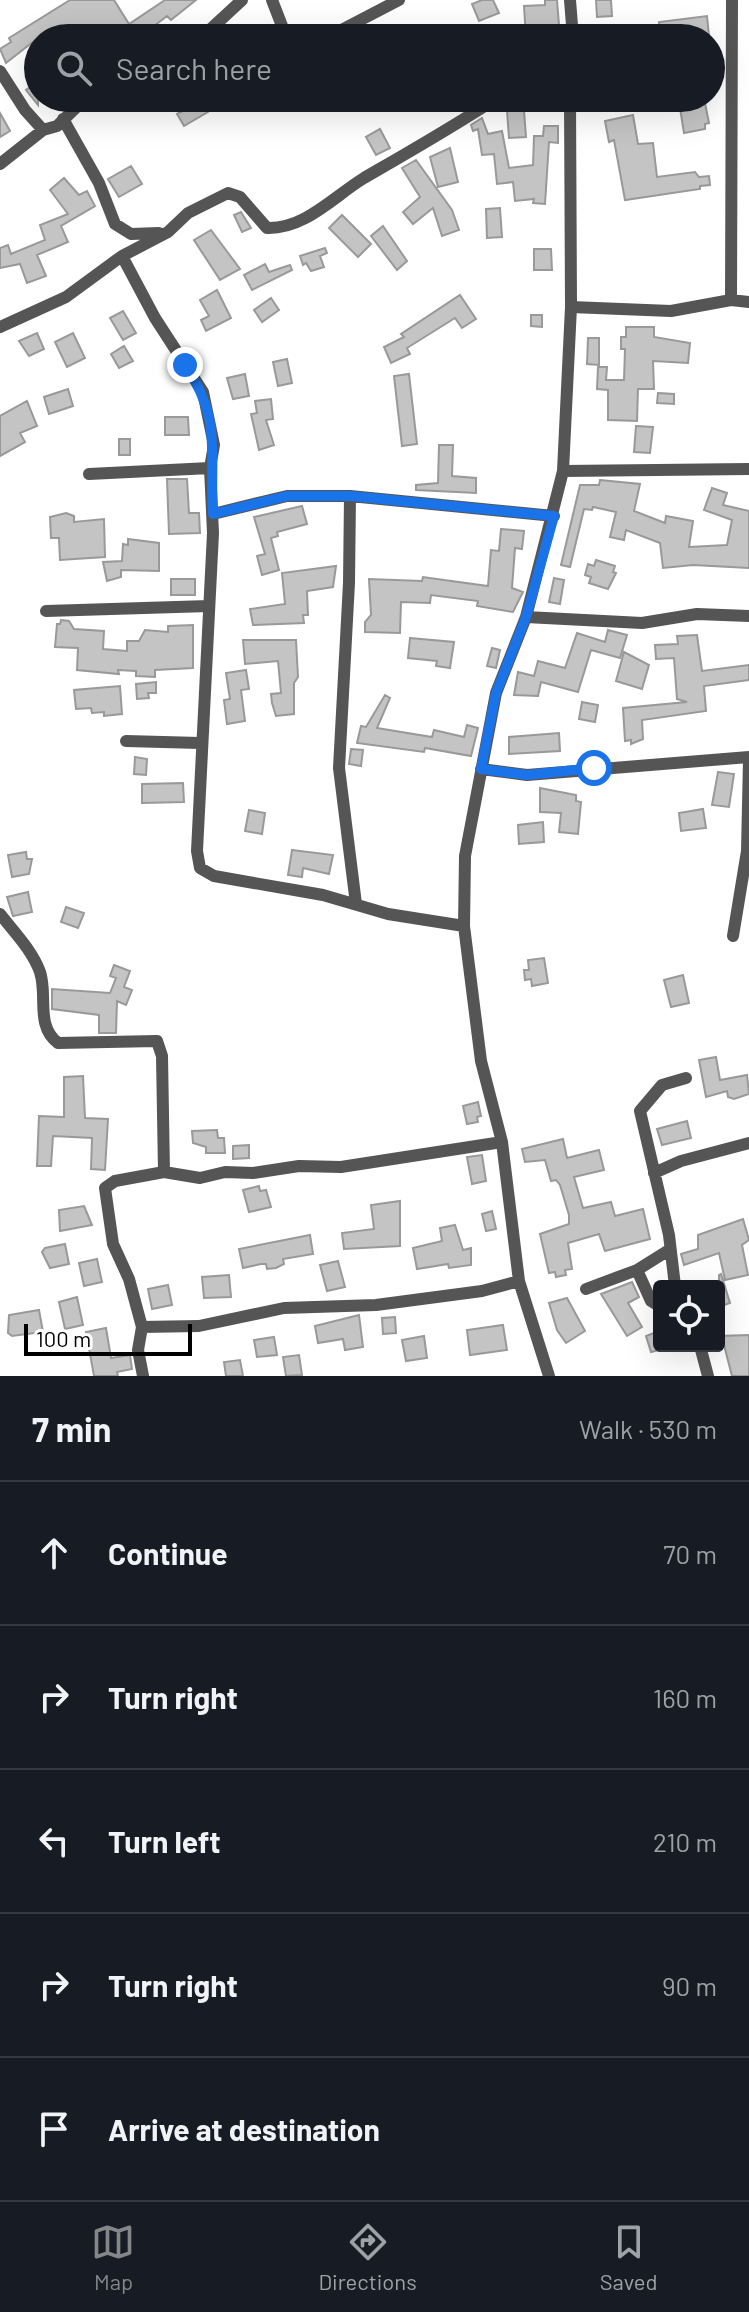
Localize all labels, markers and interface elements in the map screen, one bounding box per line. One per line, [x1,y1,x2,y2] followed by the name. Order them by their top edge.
[24,24,725,112] search box
[52,46,96,90] icon: search
[116,50,272,86] text: Search here
[167,347,203,383] route end
[576,750,612,786] route start
[653,1280,725,1352] map controls
[653,1280,725,1352] button: locate
[24,1320,192,1356] scale bar
[36,1325,91,1351] text: 100 m
[32,1408,111,1449] text: 7 min
[579,1413,717,1444] text: Walk · 530 m
[32,1531,76,1575] icon: ahead
[108,1535,228,1571] text: Continue
[663,1538,717,1569] text: 70 m
[32,1675,76,1719] icon: right
[108,1679,238,1715] text: Turn right
[653,1682,717,1713] text: 160 m
[32,1819,76,1863] icon: left
[108,1823,221,1859] text: Turn left
[653,1826,717,1857] text: 210 m
[32,1963,76,2007] icon: right
[108,1967,238,2003] text: Turn right
[662,1970,717,2001] text: 90 m
[32,2107,76,2151] icon: arrive
[108,2111,380,2147] text: Arrive at destination
[91,2220,135,2294] tab: Map
[318,2220,417,2294] tab: Directions
[600,2220,657,2294] tab: Saved

